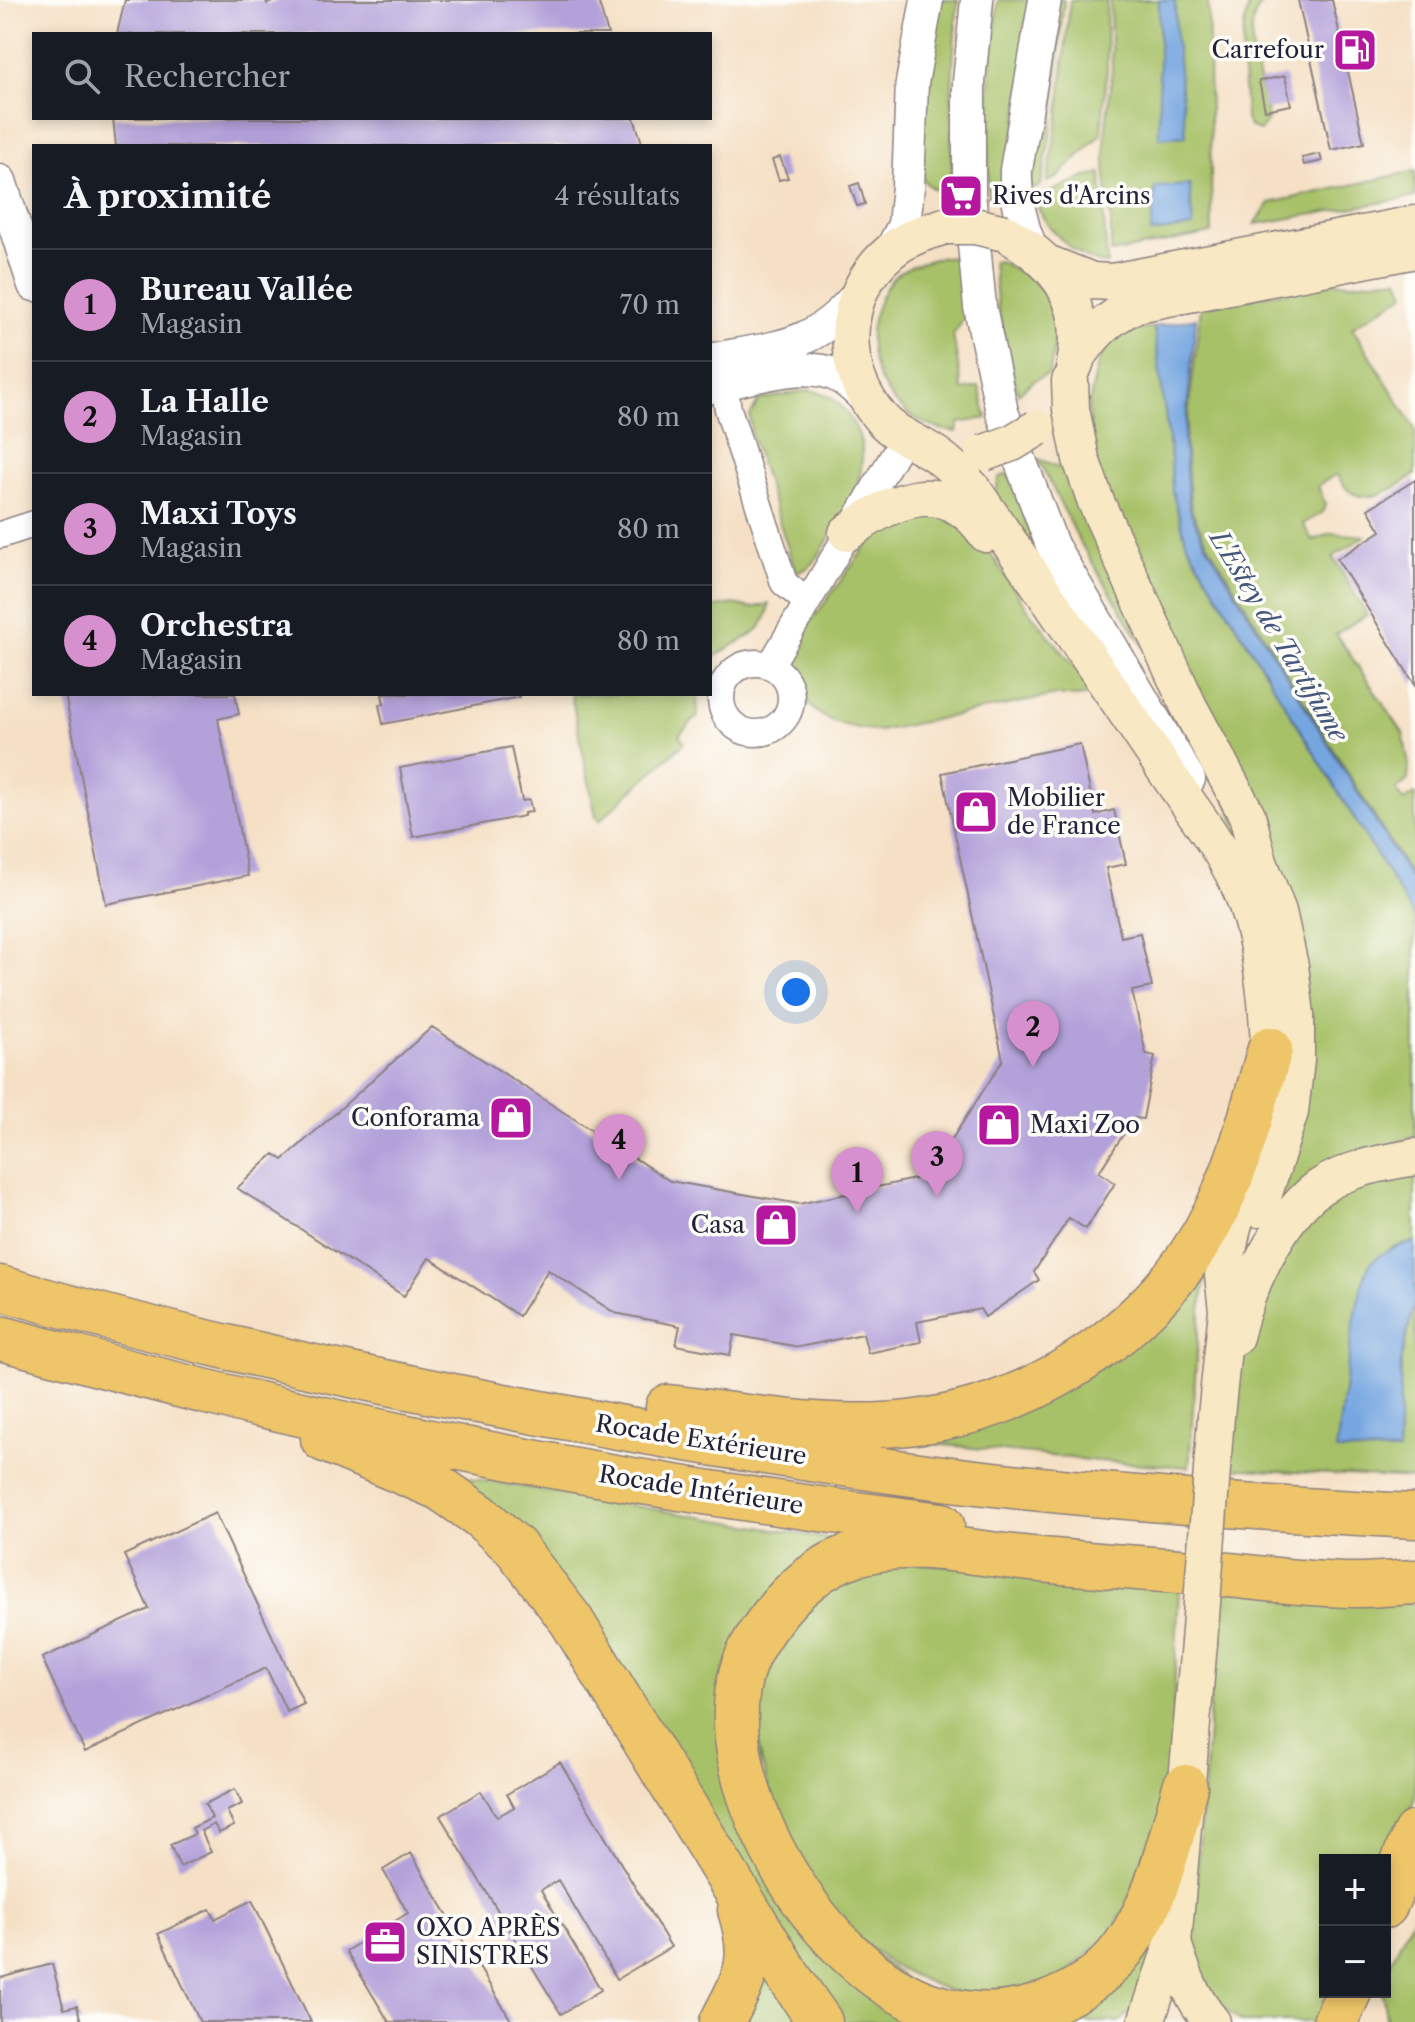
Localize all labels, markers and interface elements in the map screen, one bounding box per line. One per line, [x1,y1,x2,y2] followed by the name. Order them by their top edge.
[1331,26,1379,74] fuel station icon: Carrefour
[32,32,712,120] search box
[1212,35,1324,64] place label: Carrefour
[60,54,104,98] icon: search
[124,58,290,95] text: Rechercher
[937,172,985,220] supermarket icon: Rives d'Arcins
[64,175,271,217] text: À proximité
[554,180,680,212] text: 4 résultats
[992,181,1151,210] place label: Rives d'Arcins
[140,271,353,308] text: Bureau Vallée
[84,289,96,321] text: 1
[620,289,680,321] text: 70 m
[140,308,243,340] text: Magasin
[140,383,269,420] text: La Halle
[82,401,98,433] text: 2
[617,401,680,433] text: 80 m
[140,420,243,452] text: Magasin
[140,495,297,532] text: Maxi Toys
[83,513,97,545] text: 3
[617,513,680,545] text: 80 m
[1202,522,1356,749] water label: L'Estey de Tartifume
[140,532,243,564] text: Magasin
[140,607,293,644] text: Orchestra
[82,625,98,657] text: 4
[617,625,680,657] text: 80 m
[140,644,243,676] text: Magasin
[1007,783,1121,840] place label: Mobilier de France
[952,788,1000,836] shop icon: Mobilier de France
[776,972,816,1012] your location
[1007,1001,1059,1067] pin: 2
[487,1094,535,1142] shop icon: Conforama
[975,1101,1023,1149] shop icon: Maxi Zoo
[351,1103,480,1132] place label: Conforama
[1030,1110,1140,1139] place label: Maxi Zoo
[593,1114,645,1180] pin: 4
[911,1131,963,1197] pin: 3
[831,1147,883,1213] pin: 1
[752,1201,800,1249] shop icon: Casa
[691,1210,745,1239] place label: Casa
[594,1409,809,1470] street label: Rocade Extérieure
[597,1459,805,1520] street label: Rocade Intérieure
[1319,1854,1391,1998] map controls
[1319,1854,1391,1926] button: +
[416,1913,560,1970] place label: OXO APRÈS SINISTRES
[361,1918,409,1966] office icon: OXO APRÈS SINISTRES
[1319,1926,1391,1998] button: −

